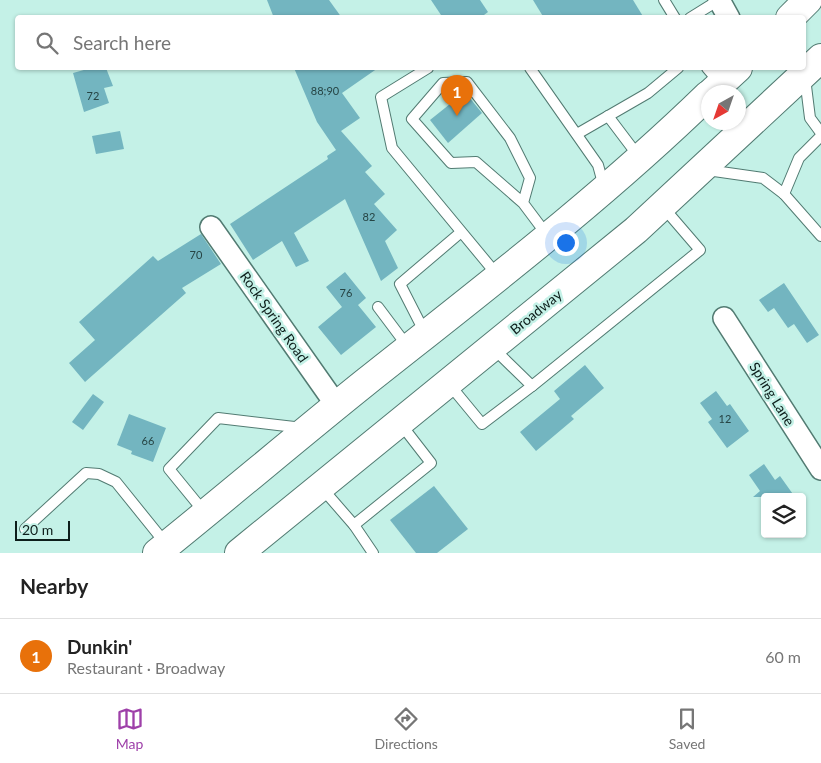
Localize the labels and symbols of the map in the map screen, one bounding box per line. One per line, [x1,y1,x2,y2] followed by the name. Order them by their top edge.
[441,75,473,116] pin: 1
[311,84,340,97] house number: 88;90
[701,85,746,130] north arrow
[87,89,99,102] house number: 72
[363,210,375,223] house number: 82
[553,230,579,256] your location
[190,248,203,261] house number: 70
[237,268,312,365] street label: Rock Spring Road
[506,285,565,338] street label: Broadway
[340,286,352,299] house number: 76
[746,359,799,429] street label: Spring Lane
[719,412,731,425] house number: 12
[142,434,154,447] house number: 66
[15,518,70,541] scale bar

